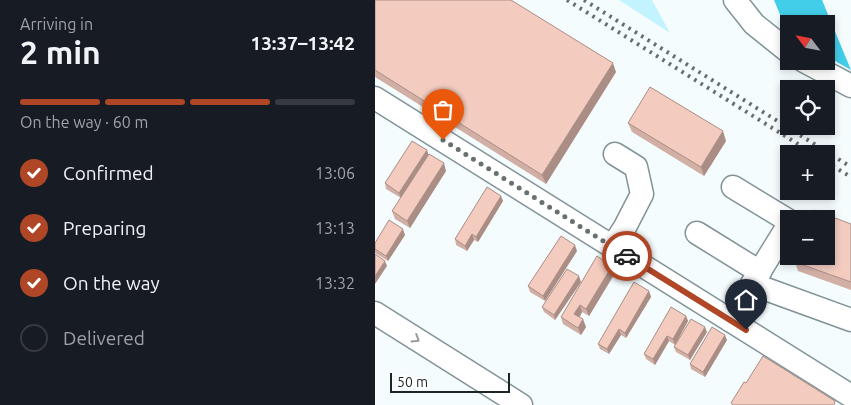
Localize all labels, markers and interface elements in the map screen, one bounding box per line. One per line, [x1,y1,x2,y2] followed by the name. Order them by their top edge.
[20,15,93,33] text: Arriving in
[780,15,835,70] north arrow
[780,15,835,265] map controls
[250,32,355,54] text: 13:37–13:42
[20,34,101,70] text: 2 min
[780,80,835,135] button: locate
[422,89,464,140] pin
[429,96,457,124] icon: bag
[20,113,148,131] text: On the way · 60 m
[780,145,835,200] button: +
[20,159,48,187] icon: check
[63,162,154,184] text: Confirmed
[315,164,355,182] text: 13:06
[780,210,835,265] button: −
[20,214,48,242] icon: check
[63,217,147,239] text: Preparing
[315,219,355,237] text: 13:13
[602,231,652,281] courier
[613,242,641,270] icon: car
[20,269,48,297] icon: check
[63,272,160,294] text: On the way
[315,274,355,292] text: 13:32
[725,279,767,330] pin
[732,286,760,314] icon: home
[63,327,145,349] text: Delivered
[411,333,420,343] one-way arrow
[390,370,510,393] scale bar
[397,374,428,390] text: 50 m

